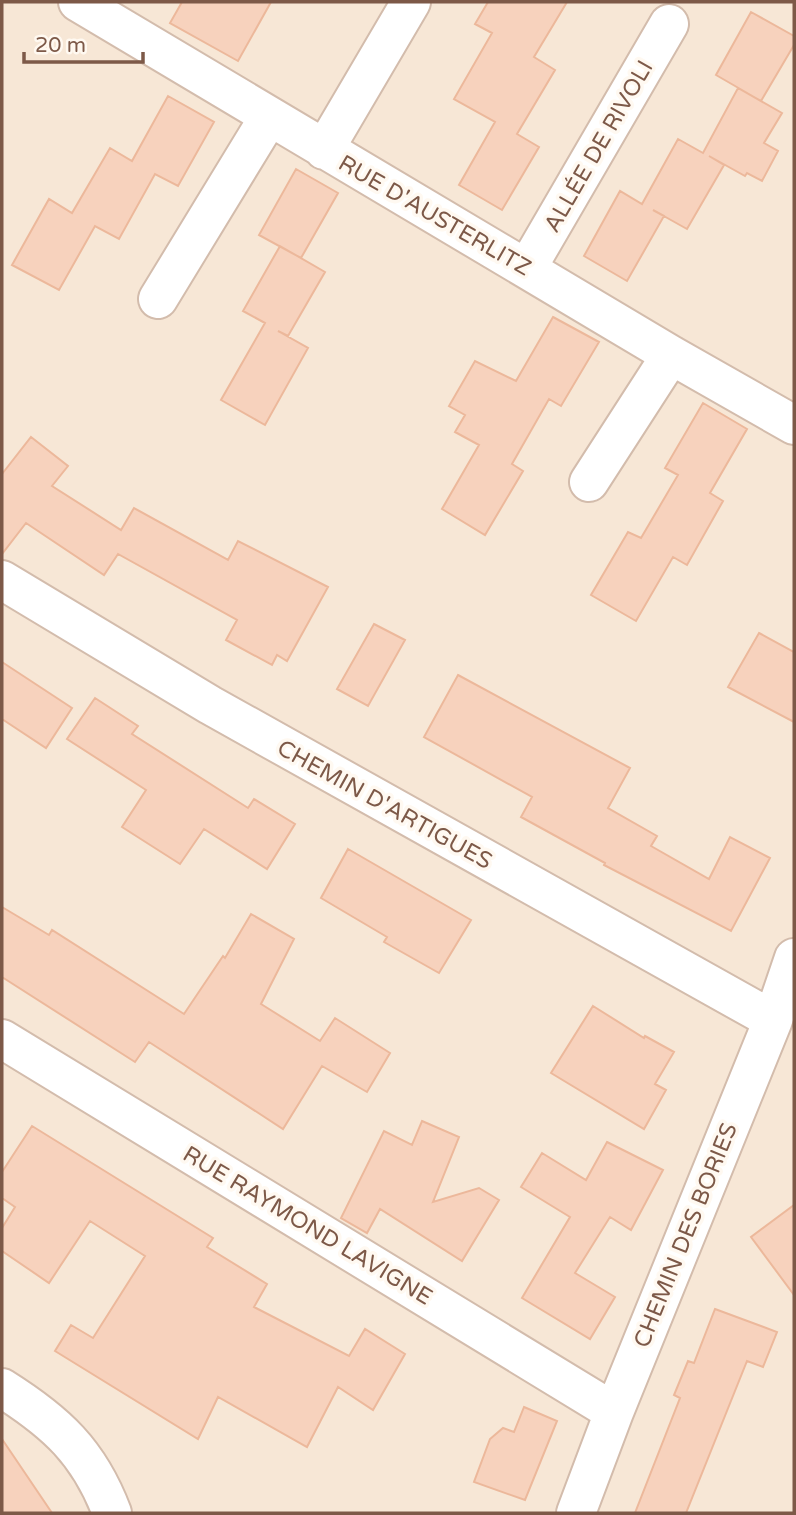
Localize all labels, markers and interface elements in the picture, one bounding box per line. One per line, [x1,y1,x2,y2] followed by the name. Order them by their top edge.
[24,21,144,65] scale bar
[35,33,86,58] text: 20 m
[538,56,659,237] street label: ALLÉE DE RIVOLI
[333,149,536,282] street label: RUE D'AUSTERLITZ
[272,734,497,876] street label: CHEMIN D'ARTIGUES
[628,1119,744,1352] street label: CHEMIN DES BORIES
[178,1140,437,1311] street label: RUE RAYMOND LAVIGNE

